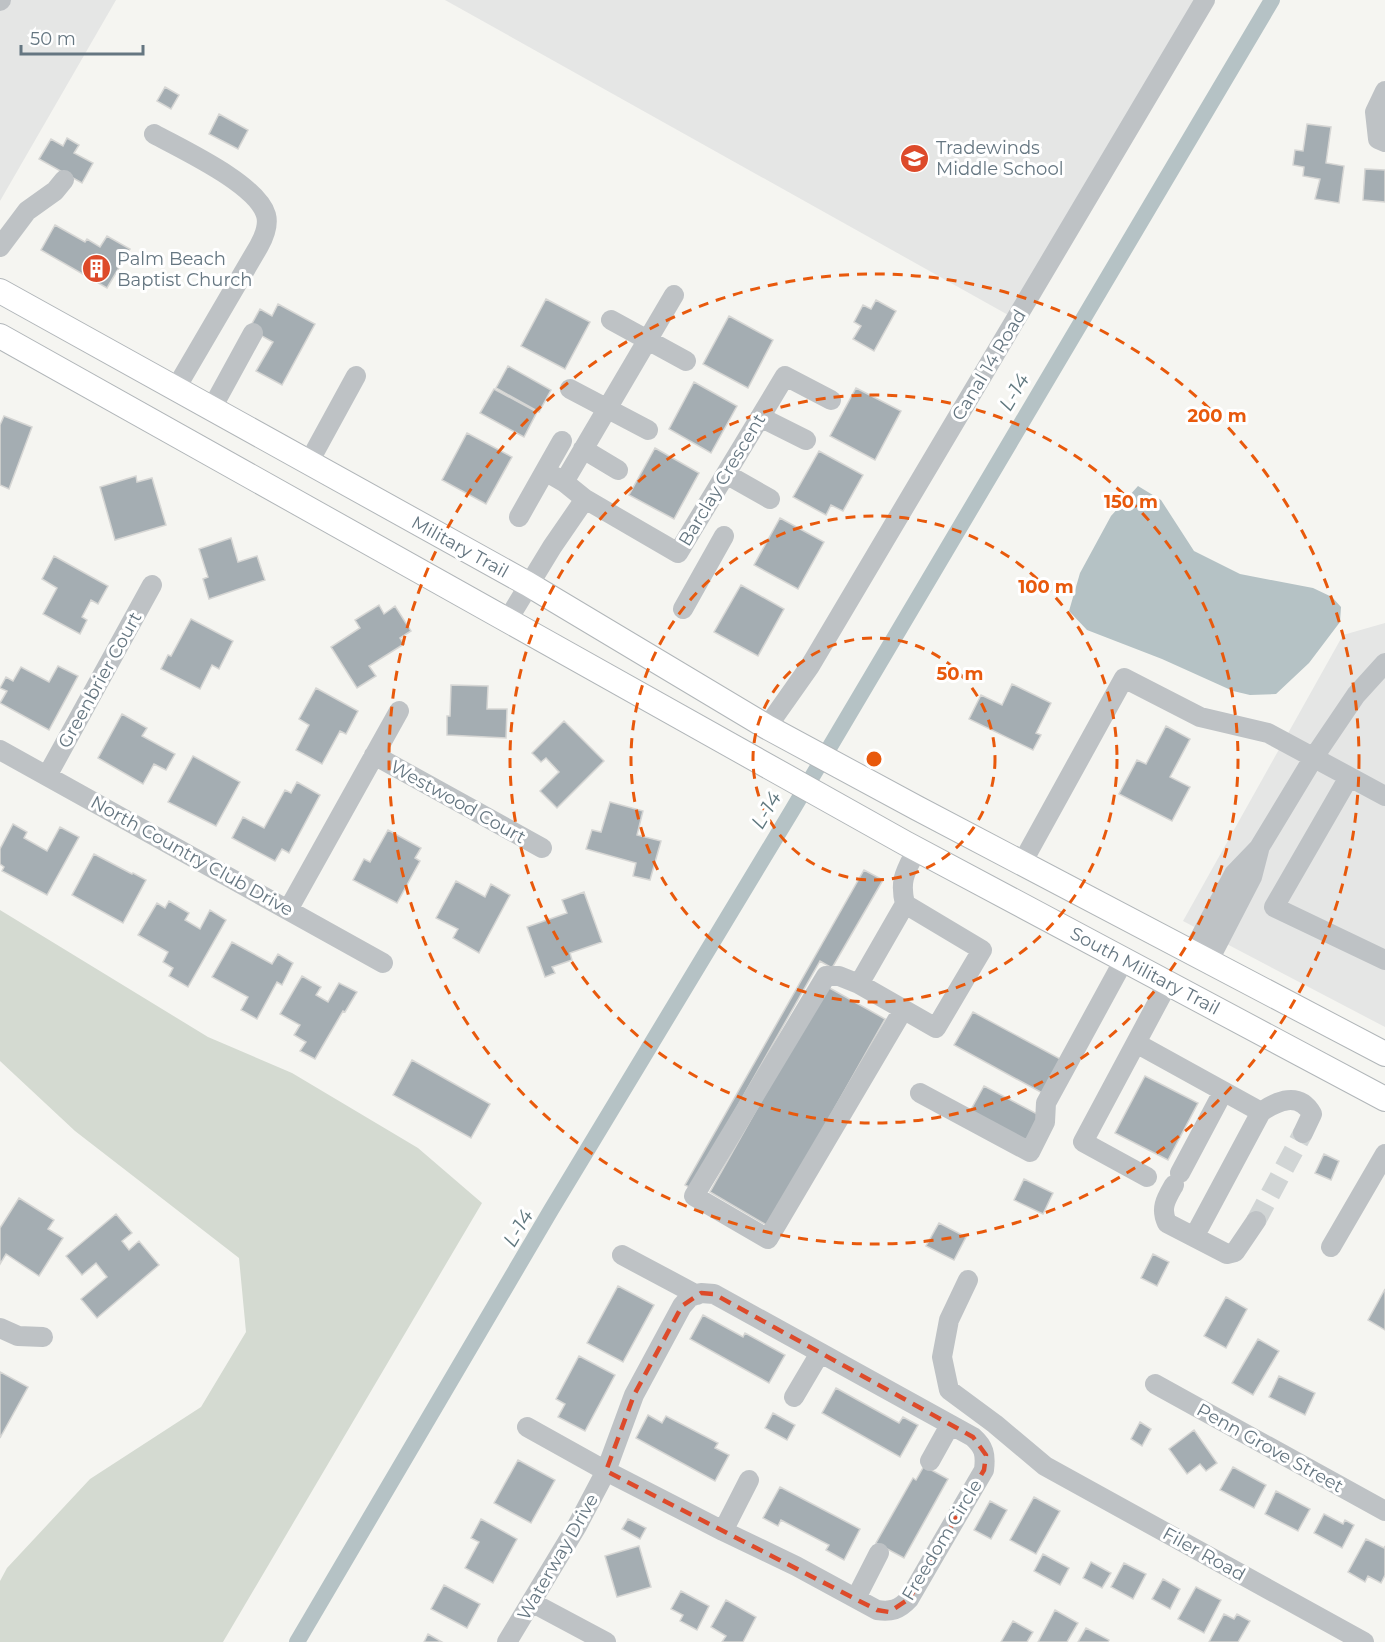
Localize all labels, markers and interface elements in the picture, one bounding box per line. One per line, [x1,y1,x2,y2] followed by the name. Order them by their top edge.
[21,18,142,56] scale bar
[30,28,76,50] text: 50 m
[936,137,1064,180] place label: Tradewinds Middle School
[899,142,931,174] school or university icon: Tradewinds Middle School
[117,248,253,291] place label: Palm Beach Baptist Church
[80,253,112,285] building icon: Palm Beach Baptist Church
[947,305,1031,425] street label: Canal 14 Road
[994,369,1034,415] water label: L-14
[1187,405,1247,427] text: 200 m
[674,410,770,550] street label: Barclay Crescent
[1104,491,1158,513] text: 150 m
[408,511,512,583] street label: Military Trail
[1018,576,1074,598] text: 100 m
[53,608,147,752] street label: Greenbrier Court
[937,663,983,685] text: 50 m
[864,749,884,769] centre of rings
[386,756,530,848] street label: Westwood Court
[746,787,786,833] water label: L-14
[87,791,297,921] street label: North Country Club Drive
[1066,922,1224,1020] street label: South Military Trail
[498,1205,538,1251] water label: L-14
[1193,1399,1347,1497] street label: Penn Grove Street
[897,1475,987,1605] street label: Freedom Circle
[513,1490,603,1624] street label: Waterway Drive
[1159,1522,1249,1586] street label: Filer Road

